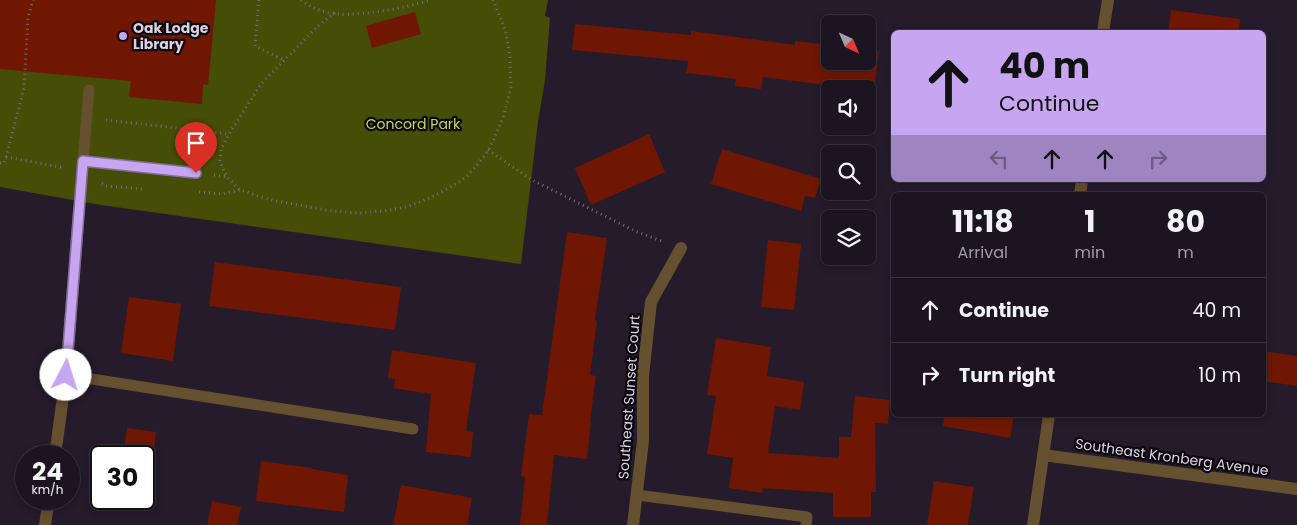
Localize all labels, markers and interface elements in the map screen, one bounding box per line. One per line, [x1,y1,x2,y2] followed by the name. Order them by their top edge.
[821,15,876,70] north arrow
[821,15,876,265] map controls
[133,18,209,54] place label: Oak Lodge Library
[117,30,129,42] marker: Oak Lodge Library
[999,41,1090,90] text: 40 m
[916,50,981,115] icon: ahead
[821,80,876,135] button: sound
[999,88,1099,119] text: Continue
[366,114,461,134] park label: Concord Park
[175,122,217,173] pin
[182,129,210,157] icon: arrive
[821,145,876,200] button: search
[985,145,1013,173] icon: left
[1038,145,1066,173] icon: ahead
[1091,145,1119,173] icon: ahead
[1144,145,1172,173] icon: right
[952,200,1014,243] text: 11:18
[1084,200,1096,243] text: 1
[1166,200,1205,243] text: 80
[821,210,876,265] button: layers
[958,241,1008,264] text: Arrival
[1075,241,1105,264] text: min
[1177,241,1194,264] text: m
[916,296,944,324] icon: ahead
[959,297,1049,324] text: Continue
[1192,297,1241,324] text: 40 m
[613,314,645,480] street label: Southeast Sunset Court
[39,348,91,400] position arrow
[916,361,944,389] icon: right
[959,362,1055,389] text: Turn right
[1198,362,1241,389] text: 10 m
[1074,434,1270,481] street label: Southeast Kronberg Avenue
[90,445,155,510] speed limit sign: 30
[32,454,63,489] text: 24
[32,481,63,498] text: km/h

